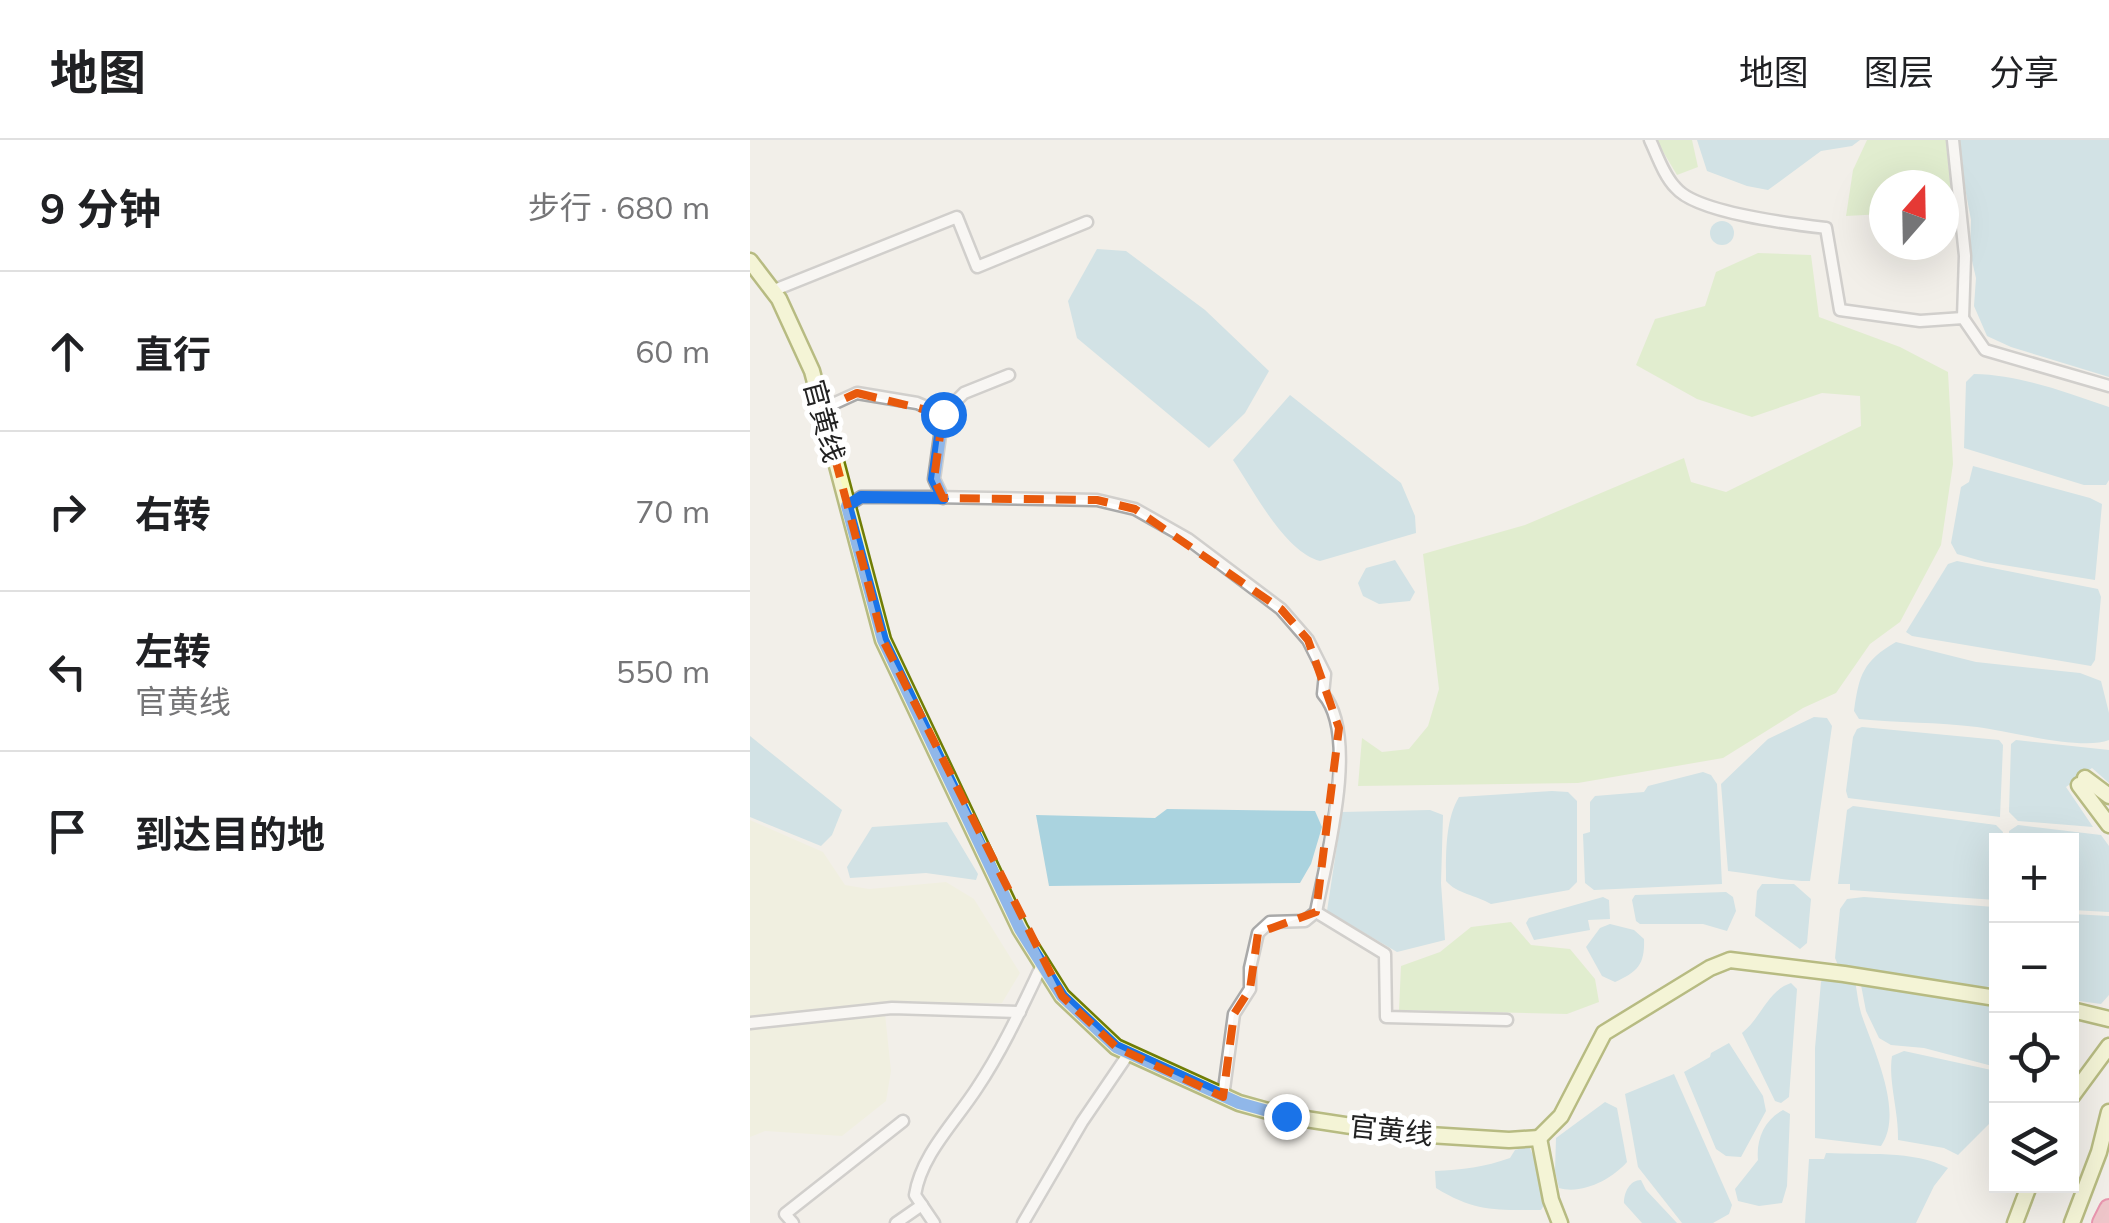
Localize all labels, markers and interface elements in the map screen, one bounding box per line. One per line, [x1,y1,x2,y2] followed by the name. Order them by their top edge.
[50,42,146,102] text: 地图
[1739,50,1809,94] text: 地图
[1864,50,1934,94] text: 图层
[1989,50,2059,94] text: 分享
[1869,170,1959,260] north arrow
[40,182,161,235] text: 9 分钟
[528,187,710,227] text: 步行 · 680 m
[40,324,95,379] icon: ahead
[135,330,211,378] text: 直行
[635,331,710,371] text: 60 m
[797,376,852,466] street label: 官黄线
[921,392,967,438] route start
[40,484,95,539] icon: right
[135,490,211,538] text: 右转
[635,491,710,531] text: 70 m
[135,627,211,675] text: 左转
[40,644,95,699] icon: left
[616,651,710,691] text: 550 m
[135,681,231,721] text: 官黄线
[40,804,95,859] icon: arrive
[135,810,325,858] text: 到达目的地
[1989,833,2079,1193] map controls
[1989,833,2079,923] button: +
[1989,923,2079,1013] button: −
[1989,1013,2079,1103] button: locate
[1264,1094,1310,1140] route end
[1989,1103,2079,1193] button: layers
[1347,1108,1435,1151] street label: 官黄线

